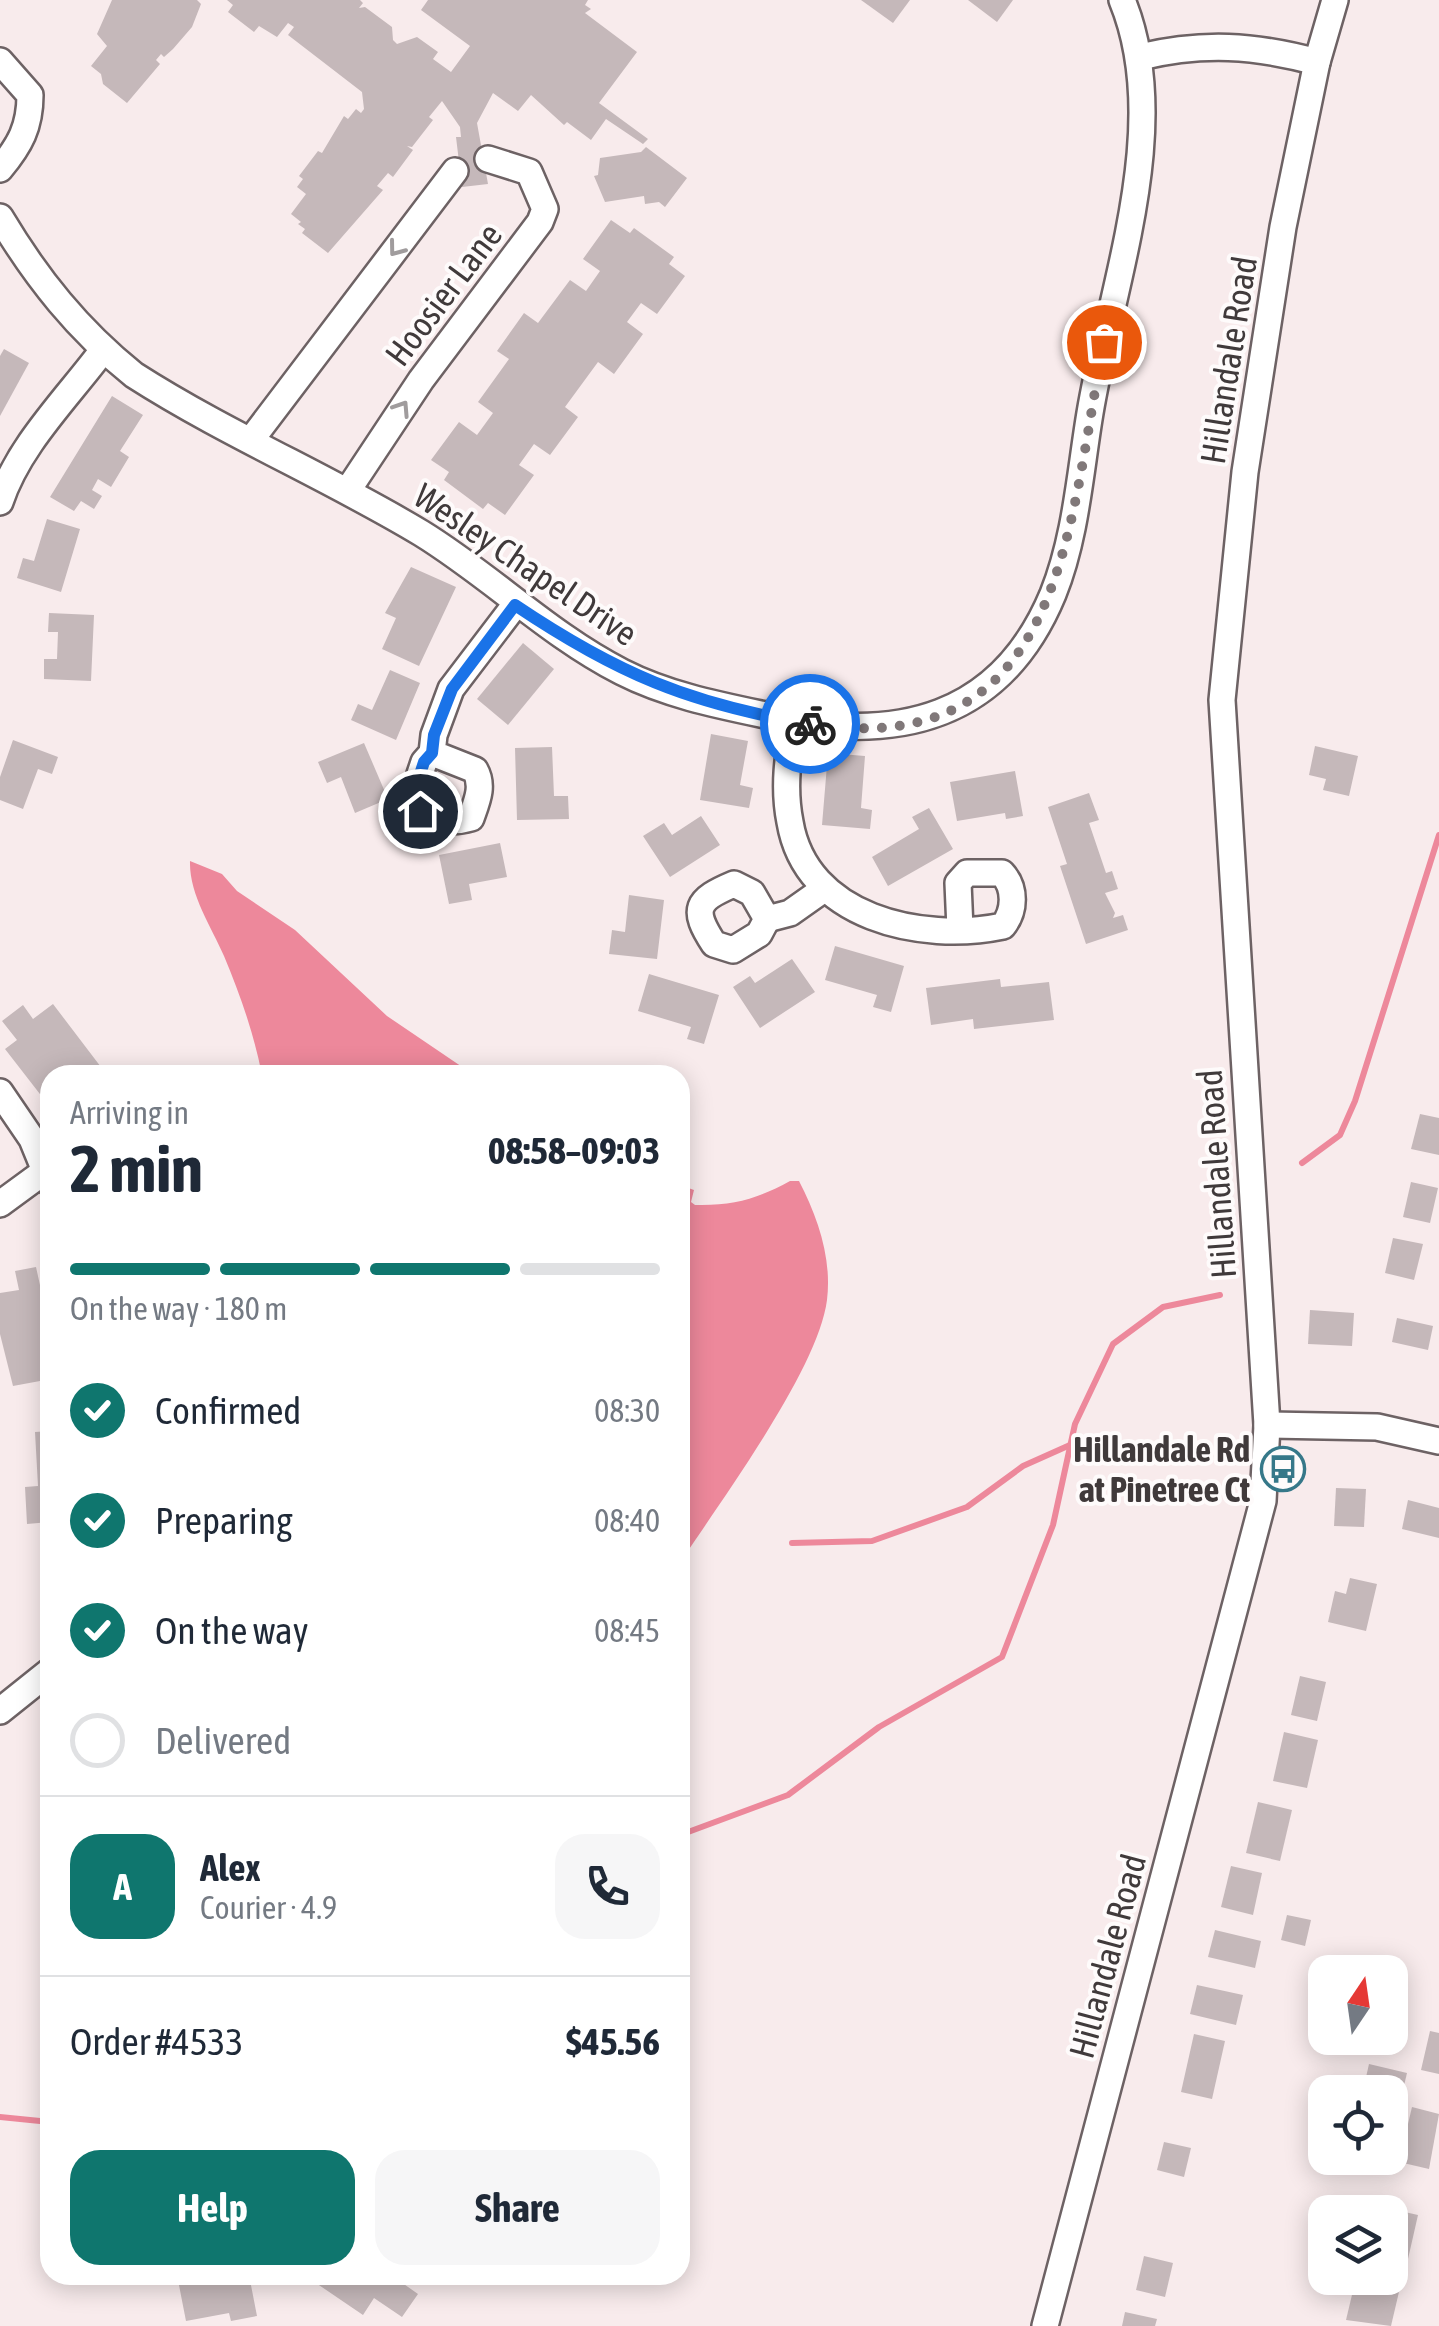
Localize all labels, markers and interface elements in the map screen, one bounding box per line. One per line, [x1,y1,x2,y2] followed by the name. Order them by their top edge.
[377,215,509,373] street label: Hoosier Lane
[391,238,408,256] one-way arrow
[1192,253,1264,467] street label: Hillandale Road
[1062,300,1147,385] pin
[1077,315,1132,370] icon: bag
[390,401,409,419] one-way arrow
[407,475,645,653] street label: Wesley Chapel Drive
[760,674,860,774] courier
[783,697,838,752] icon: bike
[378,769,463,854] pin
[393,784,448,839] icon: home
[1189,1068,1243,1280] street label: Hillandale Road
[70,1094,189,1131] text: Arriving in
[488,1129,660,1172] text: 08:58–09:03
[70,1131,203,1206] text: 2 min
[70,1290,287,1327] text: On the way · 180 m
[70,1383,125,1438] icon: check
[155,1389,301,1432] text: Confirmed
[594,1392,660,1429] text: 08:30
[1073,1429,1250,1509] place label: Hillandale Rd at Pinetree Ct
[1260,1446,1306,1492] bus stop icon: Hillandale Rd at Pinetree Ct
[70,1493,125,1548] icon: check
[155,1499,293,1542] text: Preparing
[594,1502,660,1539] text: 08:40
[70,1603,125,1658] icon: check
[155,1609,308,1652] text: On the way
[594,1612,660,1649] text: 08:45
[155,1719,291,1762] text: Delivered
[555,1834,660,1939] button: phone
[200,1846,261,1889] text: Alex
[1061,1850,1153,2062] street label: Hillandale Road
[113,1865,132,1908] text: A
[200,1889,337,1926] text: Courier · 4.9
[1308,1955,1408,2055] north arrow
[1308,1955,1408,2295] map controls
[70,2020,243,2063] text: Order #4533
[566,2020,660,2063] text: $45.56
[1308,2075,1408,2175] button: locate
[70,2150,355,2265] button: Help
[375,2150,660,2265] button: Share
[1308,2195,1408,2295] button: layers

